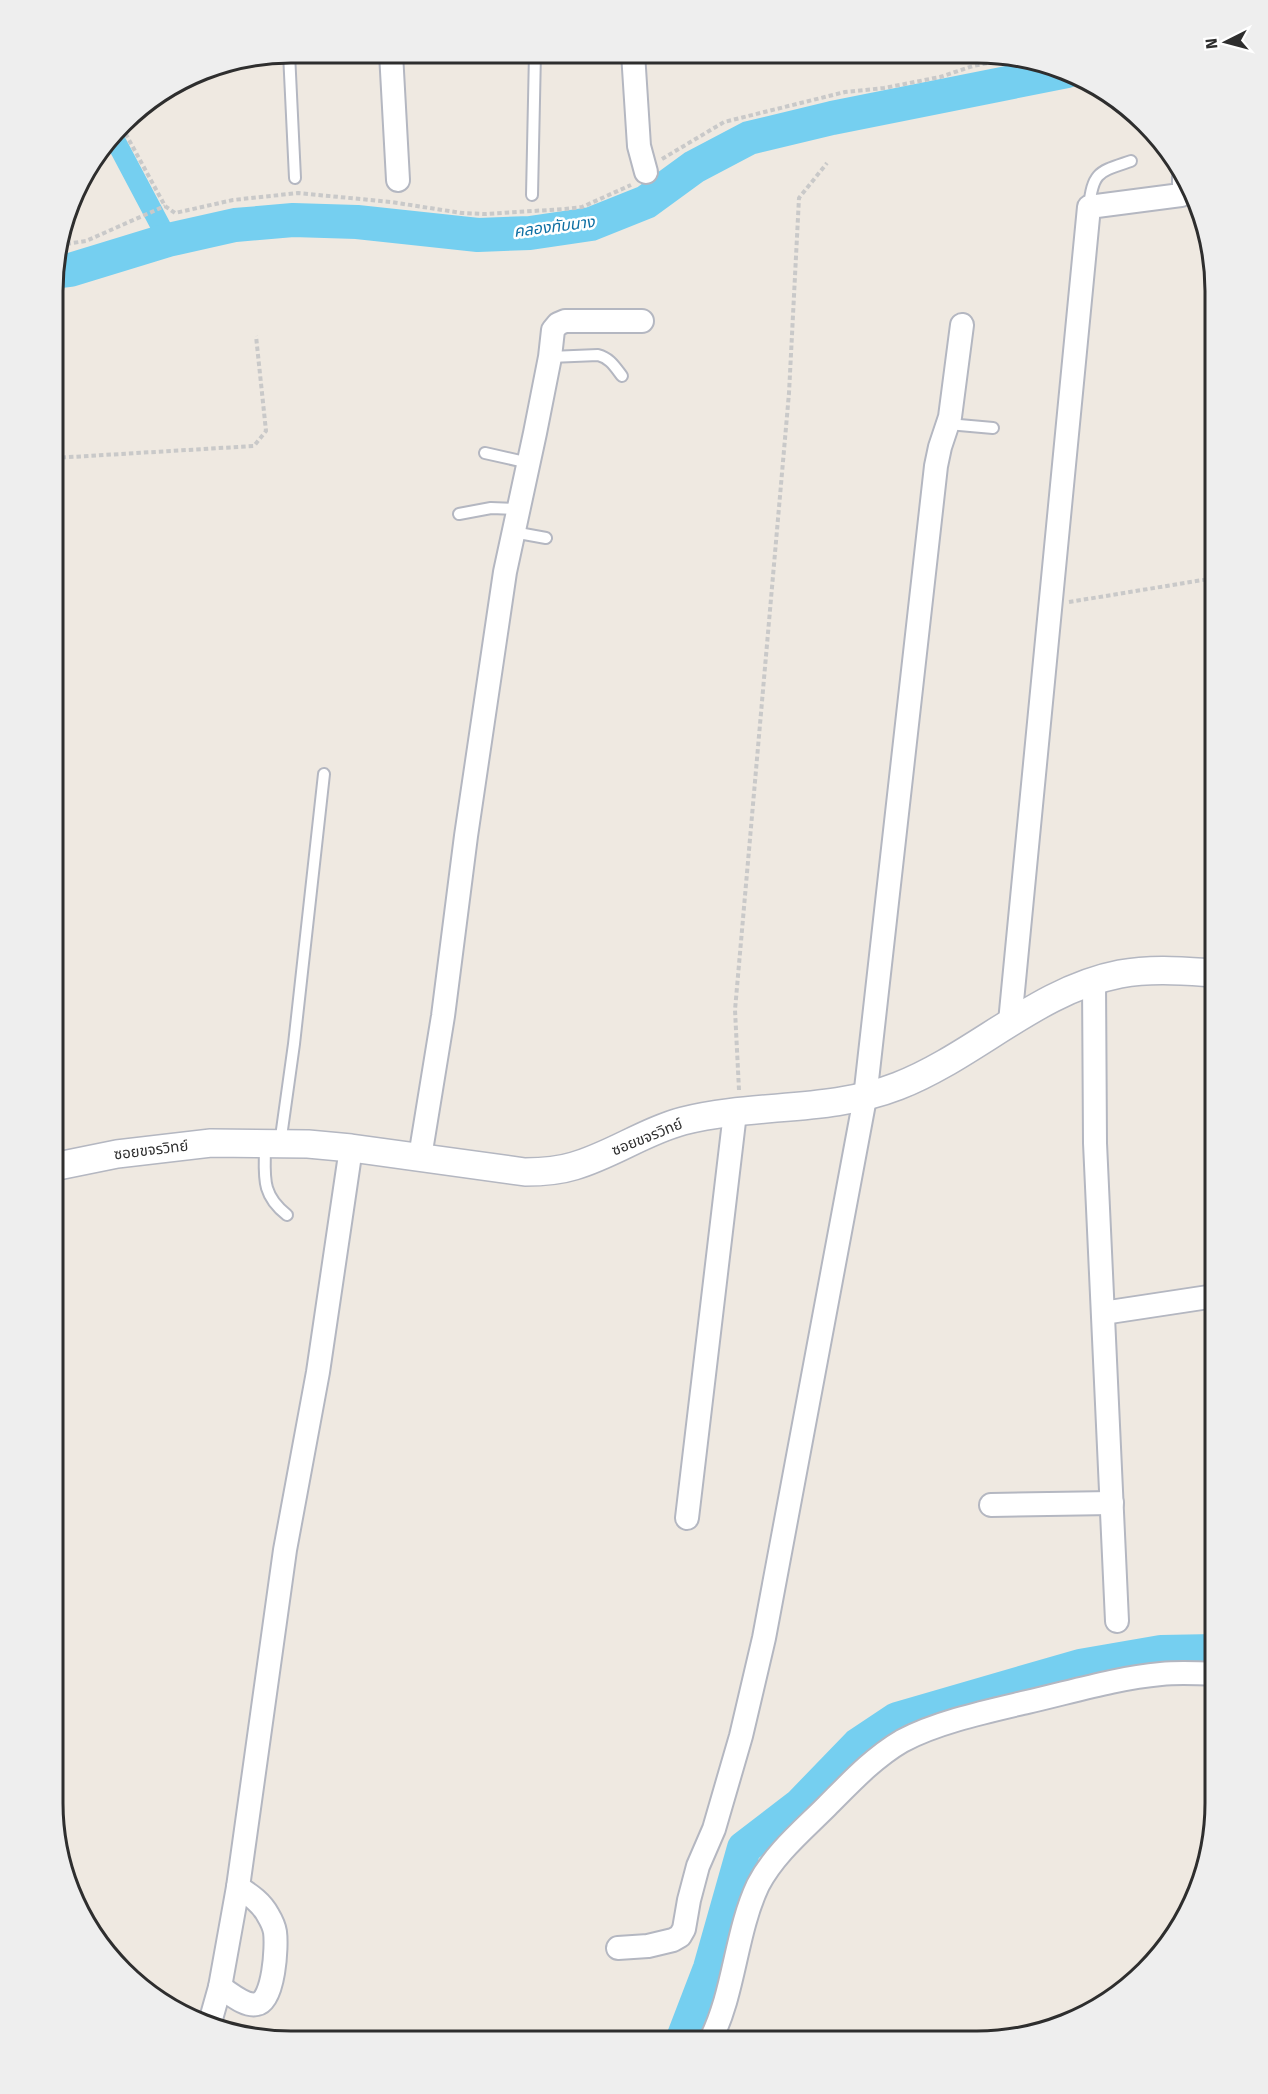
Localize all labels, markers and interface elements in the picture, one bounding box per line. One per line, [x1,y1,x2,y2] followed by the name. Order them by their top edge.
[1196,12,1256,72] north arrow
[1202,37,1222,50] text: N
[513,212,597,241] water label: คลองทับนาง
[609,1115,685,1159] street label: ซอยขจรวิทย์
[113,1136,189,1163] street label: ซอยขจรวิทย์

